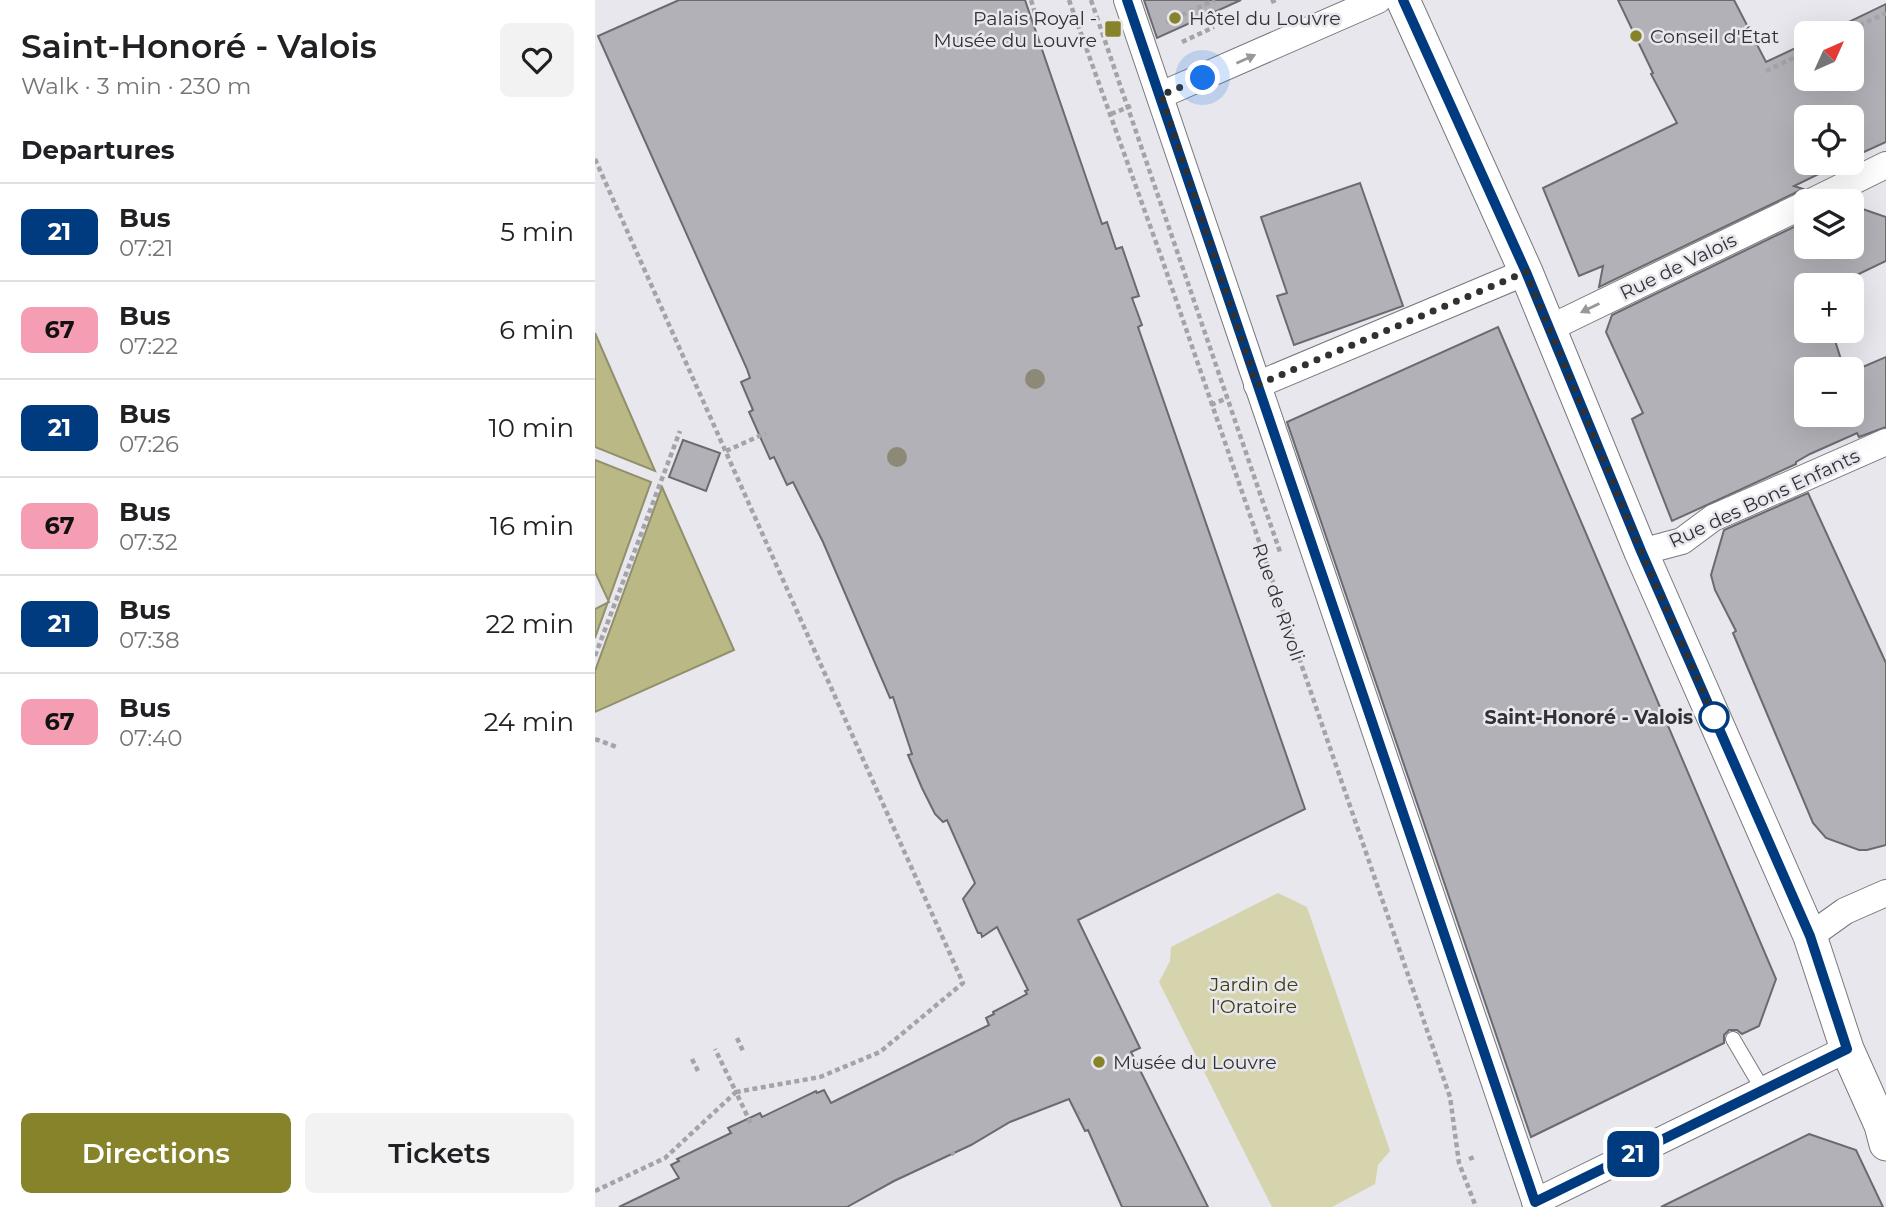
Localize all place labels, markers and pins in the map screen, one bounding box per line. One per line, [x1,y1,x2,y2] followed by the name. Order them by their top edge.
[933,7,1097,52] place label: Palais Royal - Musée du Louvre
[1189,7,1341,30] place label: Hôtel du Louvre
[1167,10,1183,26] marker: Hôtel du Louvre
[1103,19,1123,39] marker: Palais Royal - Musée du Louvre
[1650,25,1779,48] place label: Conseil d'État
[1628,28,1644,44] marker: Conseil d'État
[1699,702,1729,732] marker: Saint-Honoré - Valois
[1485,706,1693,729] place label: Saint-Honoré - Valois
[1113,1051,1277,1074] place label: Musée du Louvre
[1091,1054,1107,1070] marker: Musée du Louvre

